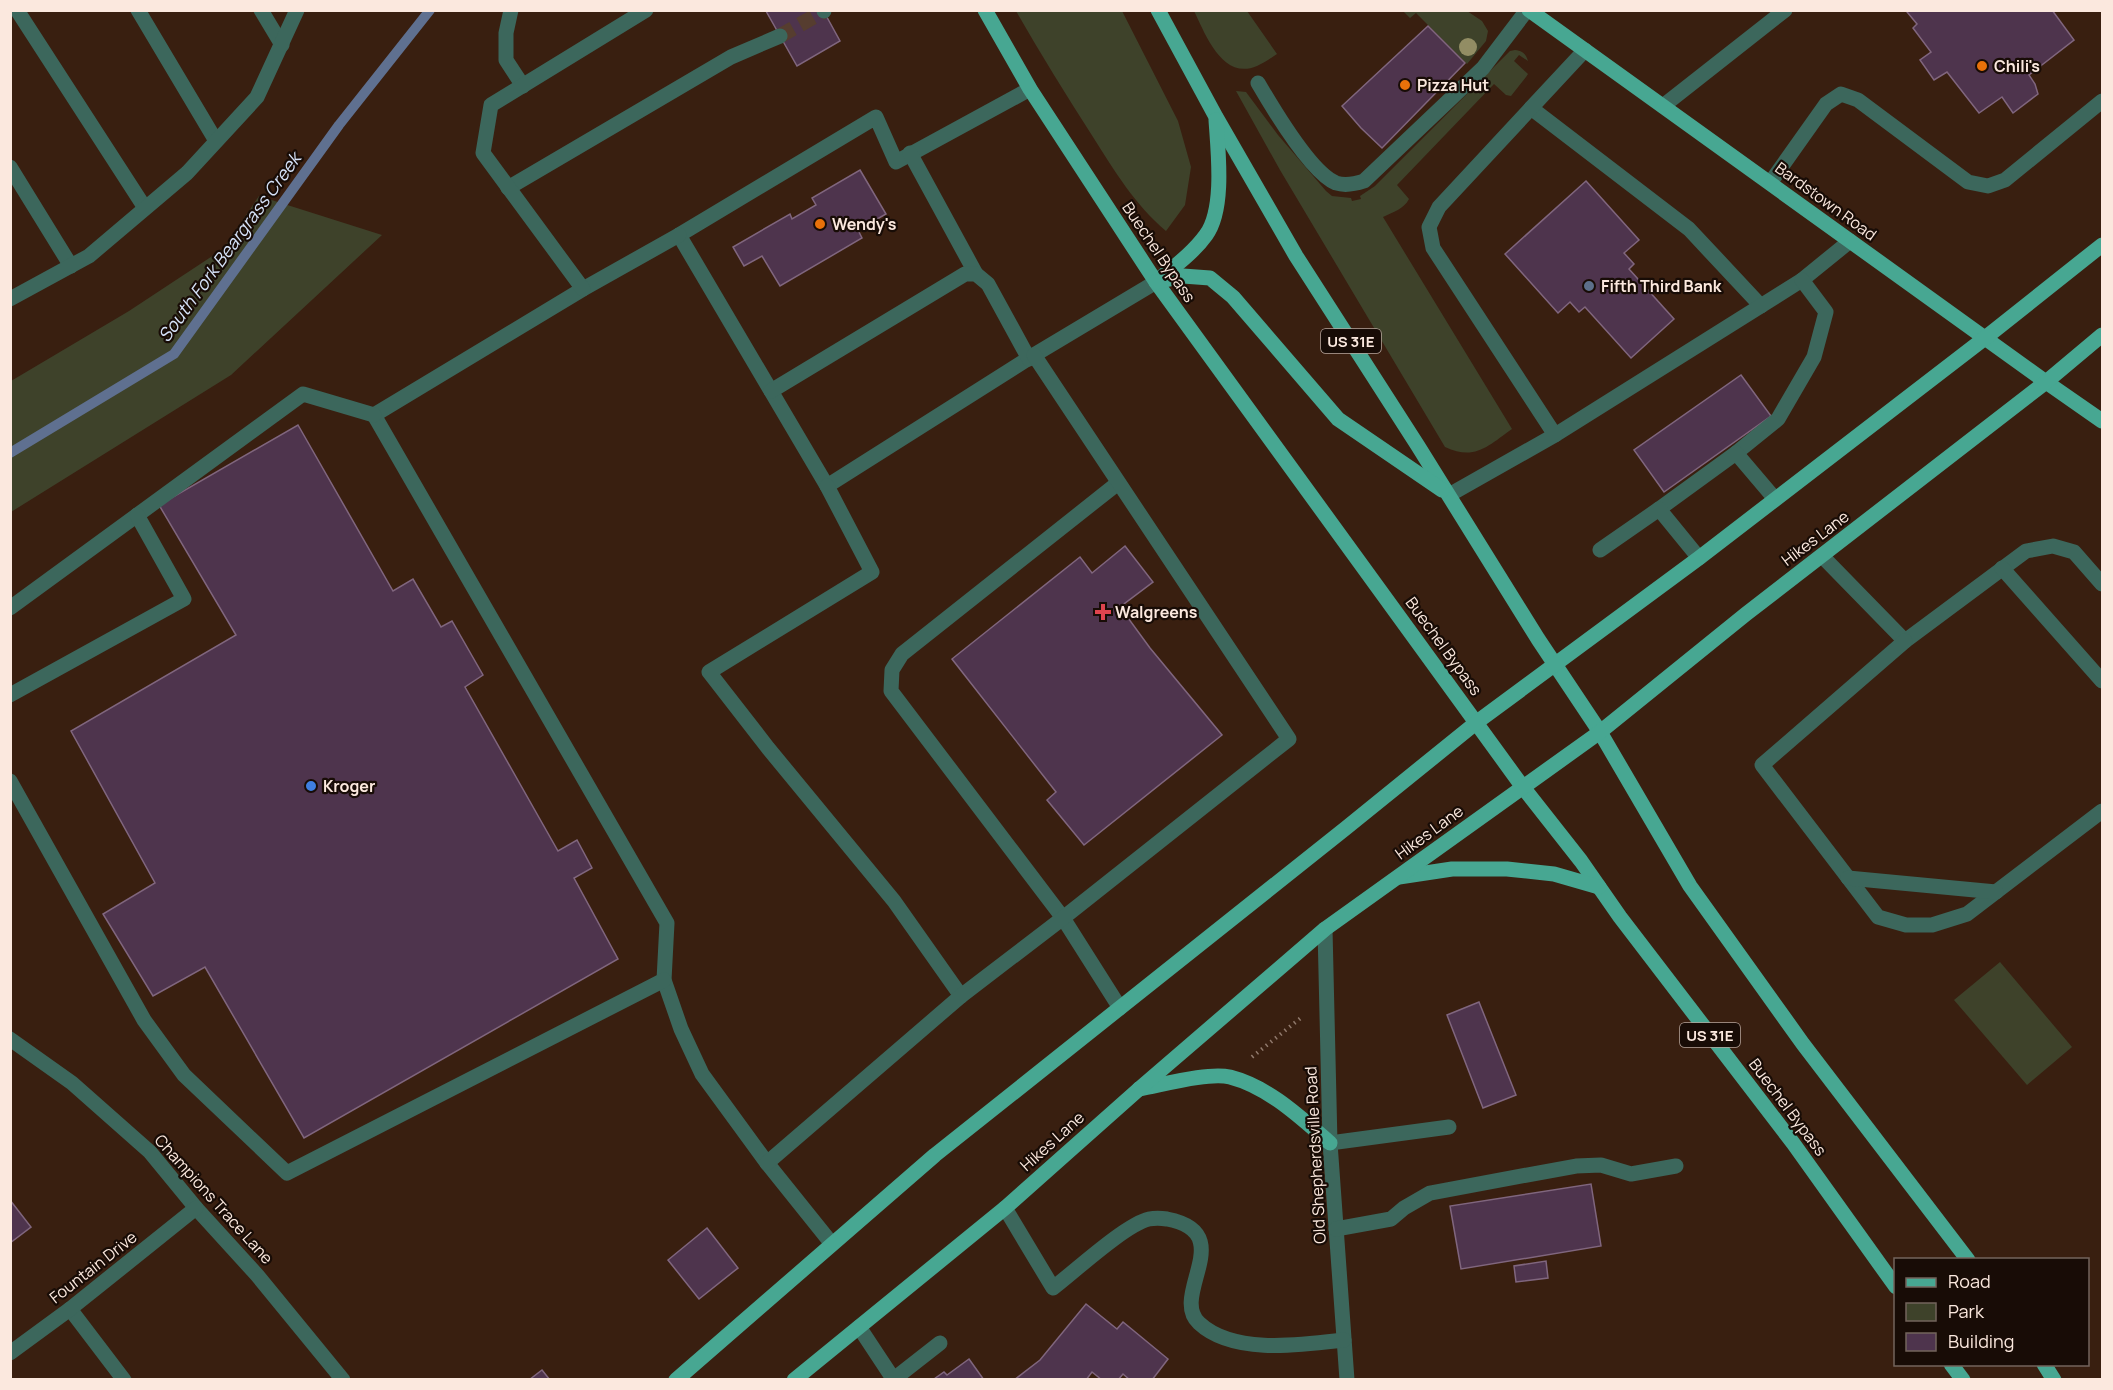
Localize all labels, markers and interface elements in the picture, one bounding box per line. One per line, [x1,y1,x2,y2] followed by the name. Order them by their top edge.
[1994,55,2040,77] place label: Chili's
[1975,59,1989,73] marker: Chili's
[1417,74,1489,96] place label: Pizza Hut
[1398,78,1412,92] marker: Pizza Hut
[152,145,308,346] water label: South Fork Beargrass Creek
[1771,157,1881,245] street label: Bardstown Road
[1117,197,1201,307] street label: Buechel Bypass
[832,213,897,235] place label: Wendy's
[813,217,827,231] marker: Wendy's
[1601,275,1722,297] place label: Fifth Third Bank
[1582,279,1596,293] marker: Fifth Third Bank
[1321,329,1381,353] road number: US 31E
[1777,505,1853,571] street label: Hikes Lane
[1401,592,1487,700] street label: Buechel Bypass
[1115,601,1198,623] place label: Walgreens
[1096,605,1110,619] marker: Walgreens
[323,775,375,797] place label: Kroger
[304,779,318,793] marker: Kroger
[1390,800,1468,864] street label: Hikes Lane
[1680,1023,1740,1047] road number: US 31E
[1744,1054,1832,1160] street label: Buechel Bypass
[1299,1066,1331,1244] street label: Old Shepherdsville Road
[1015,1106,1089,1176] street label: Hikes Lane
[150,1129,278,1269] street label: Champions Trace Lane
[45,1226,141,1308] street label: Fountain Drive
[1894,1258,2089,1366] legend
[1948,1269,1991,1293] text: Road
[1948,1299,1985,1323] text: Park
[1948,1329,2014,1353] text: Building

